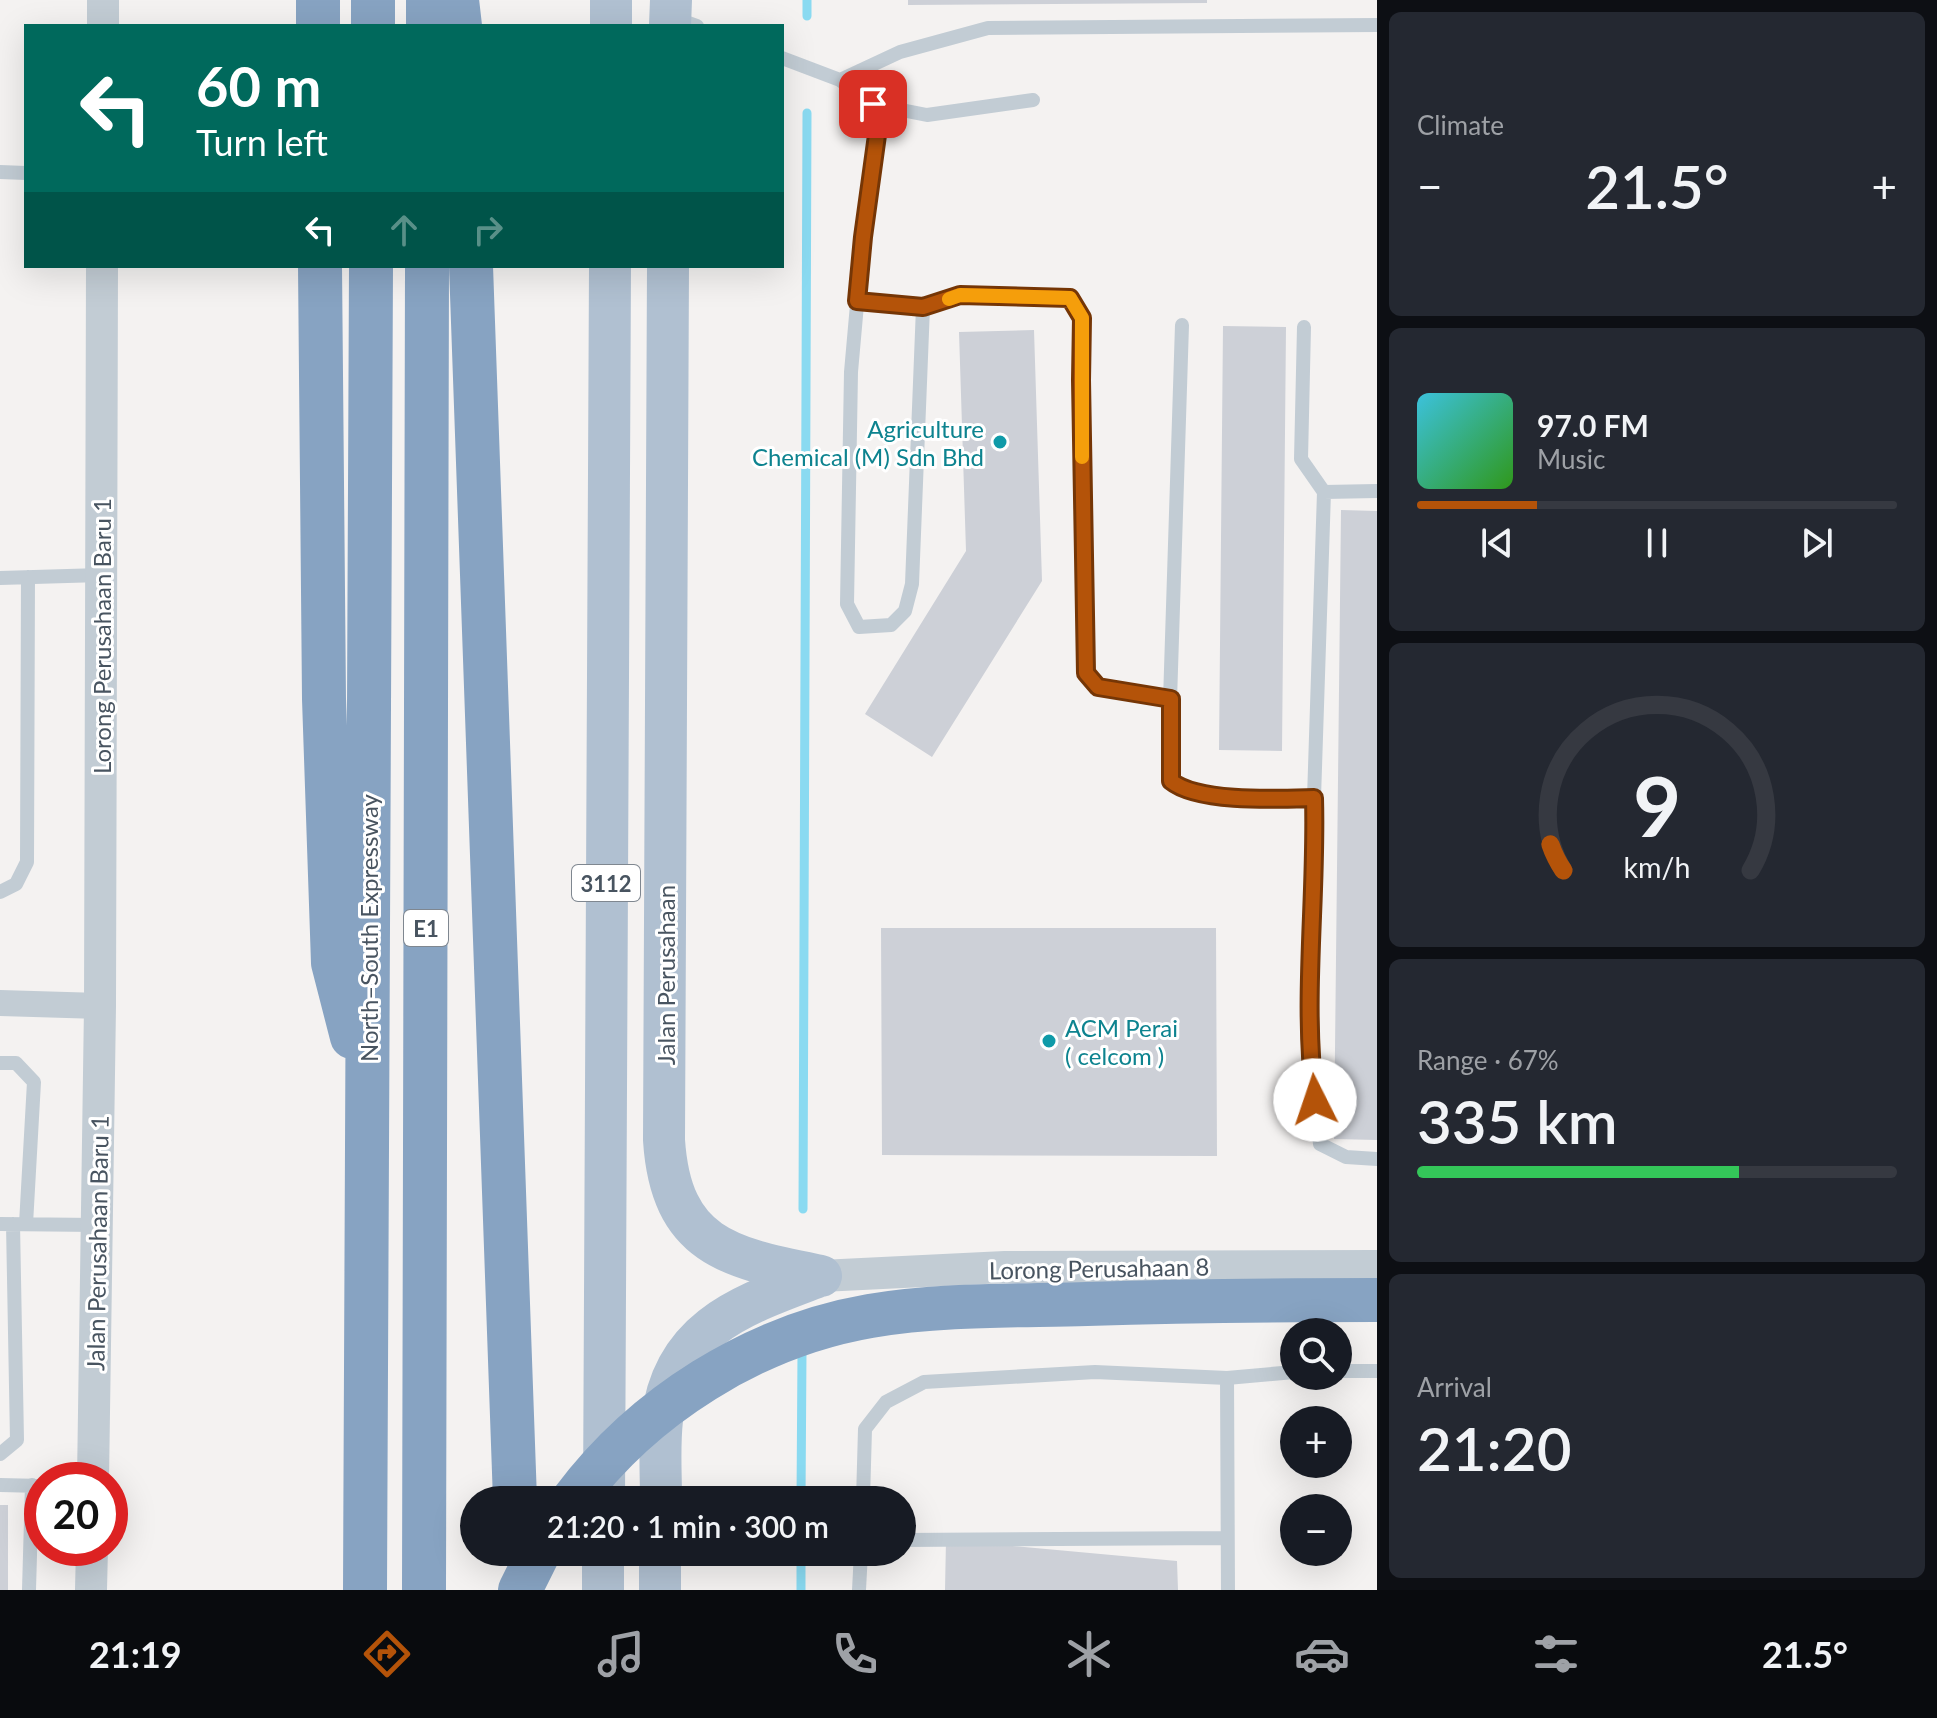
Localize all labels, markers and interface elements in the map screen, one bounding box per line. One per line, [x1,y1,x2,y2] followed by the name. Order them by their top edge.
[196,52,321,119] text: 60 m
[64,56,168,160] icon: left
[839,70,907,138] pin
[851,82,895,126] icon: arrive
[1417,109,1504,141] text: Climate
[196,120,328,164] text: Turn left
[1585,150,1729,222] text: 21.5°
[1417,160,1443,212] text: −
[1871,160,1897,212] text: +
[298,208,342,252] icon: left
[382,208,426,252] icon: ahead
[466,208,510,252] icon: right
[1537,407,1649,443] text: 97.0 FM
[752,414,984,471] place label: Agriculture Chemical (M) Sdn Bhd
[991,433,1009,451] marker: Agriculture Chemical (M) Sdn Bhd
[1537,443,1605,475] text: Music
[87,498,116,774] street label: Lorong Perusahaan Baru 1
[1475,521,1519,565] icon: previous
[1635,521,1679,565] icon: pause
[1795,521,1839,565] icon: next
[1633,755,1681,855] text: 9
[354,793,383,1062] street label: North–South Expressway
[1624,850,1690,884] text: km/h
[572,865,640,901] road number: 3112
[651,885,680,1065] street label: Jalan Perusahaan
[404,910,448,946] road number: E1
[1065,1013,1178,1070] place label: ACM Perai ( celcom )
[1040,1032,1058,1050] marker: ACM Perai ( celcom )
[1417,1044,1559,1076] text: Range · 67%
[1273,1058,1357,1142] position arrow
[1417,1085,1618,1157] text: 335 km
[80,1115,114,1371] street label: Jalan Perusahaan Baru 1
[989,1252,1209,1284] street label: Lorong Perusahaan 8
[1280,1318,1352,1566] map controls
[1280,1318,1352,1390] button: search
[1417,1371,1492,1403] text: Arrival
[1280,1406,1352,1478] button: +
[1417,1412,1571,1484] text: 21:20
[24,1462,128,1566] speed limit sign: 20
[1280,1494,1352,1566] button: −
[547,1508,829,1544] text: 21:20 · 1 min · 300 m
[359,1626,415,1682] icon: directions
[593,1626,649,1682] icon: music
[827,1626,883,1682] icon: phone
[1061,1626,1117,1682] icon: climate
[1294,1626,1350,1682] icon: car
[1528,1626,1584,1682] icon: filters
[89,1632,182,1676] text: 21:19
[1762,1632,1848,1676] text: 21.5°

